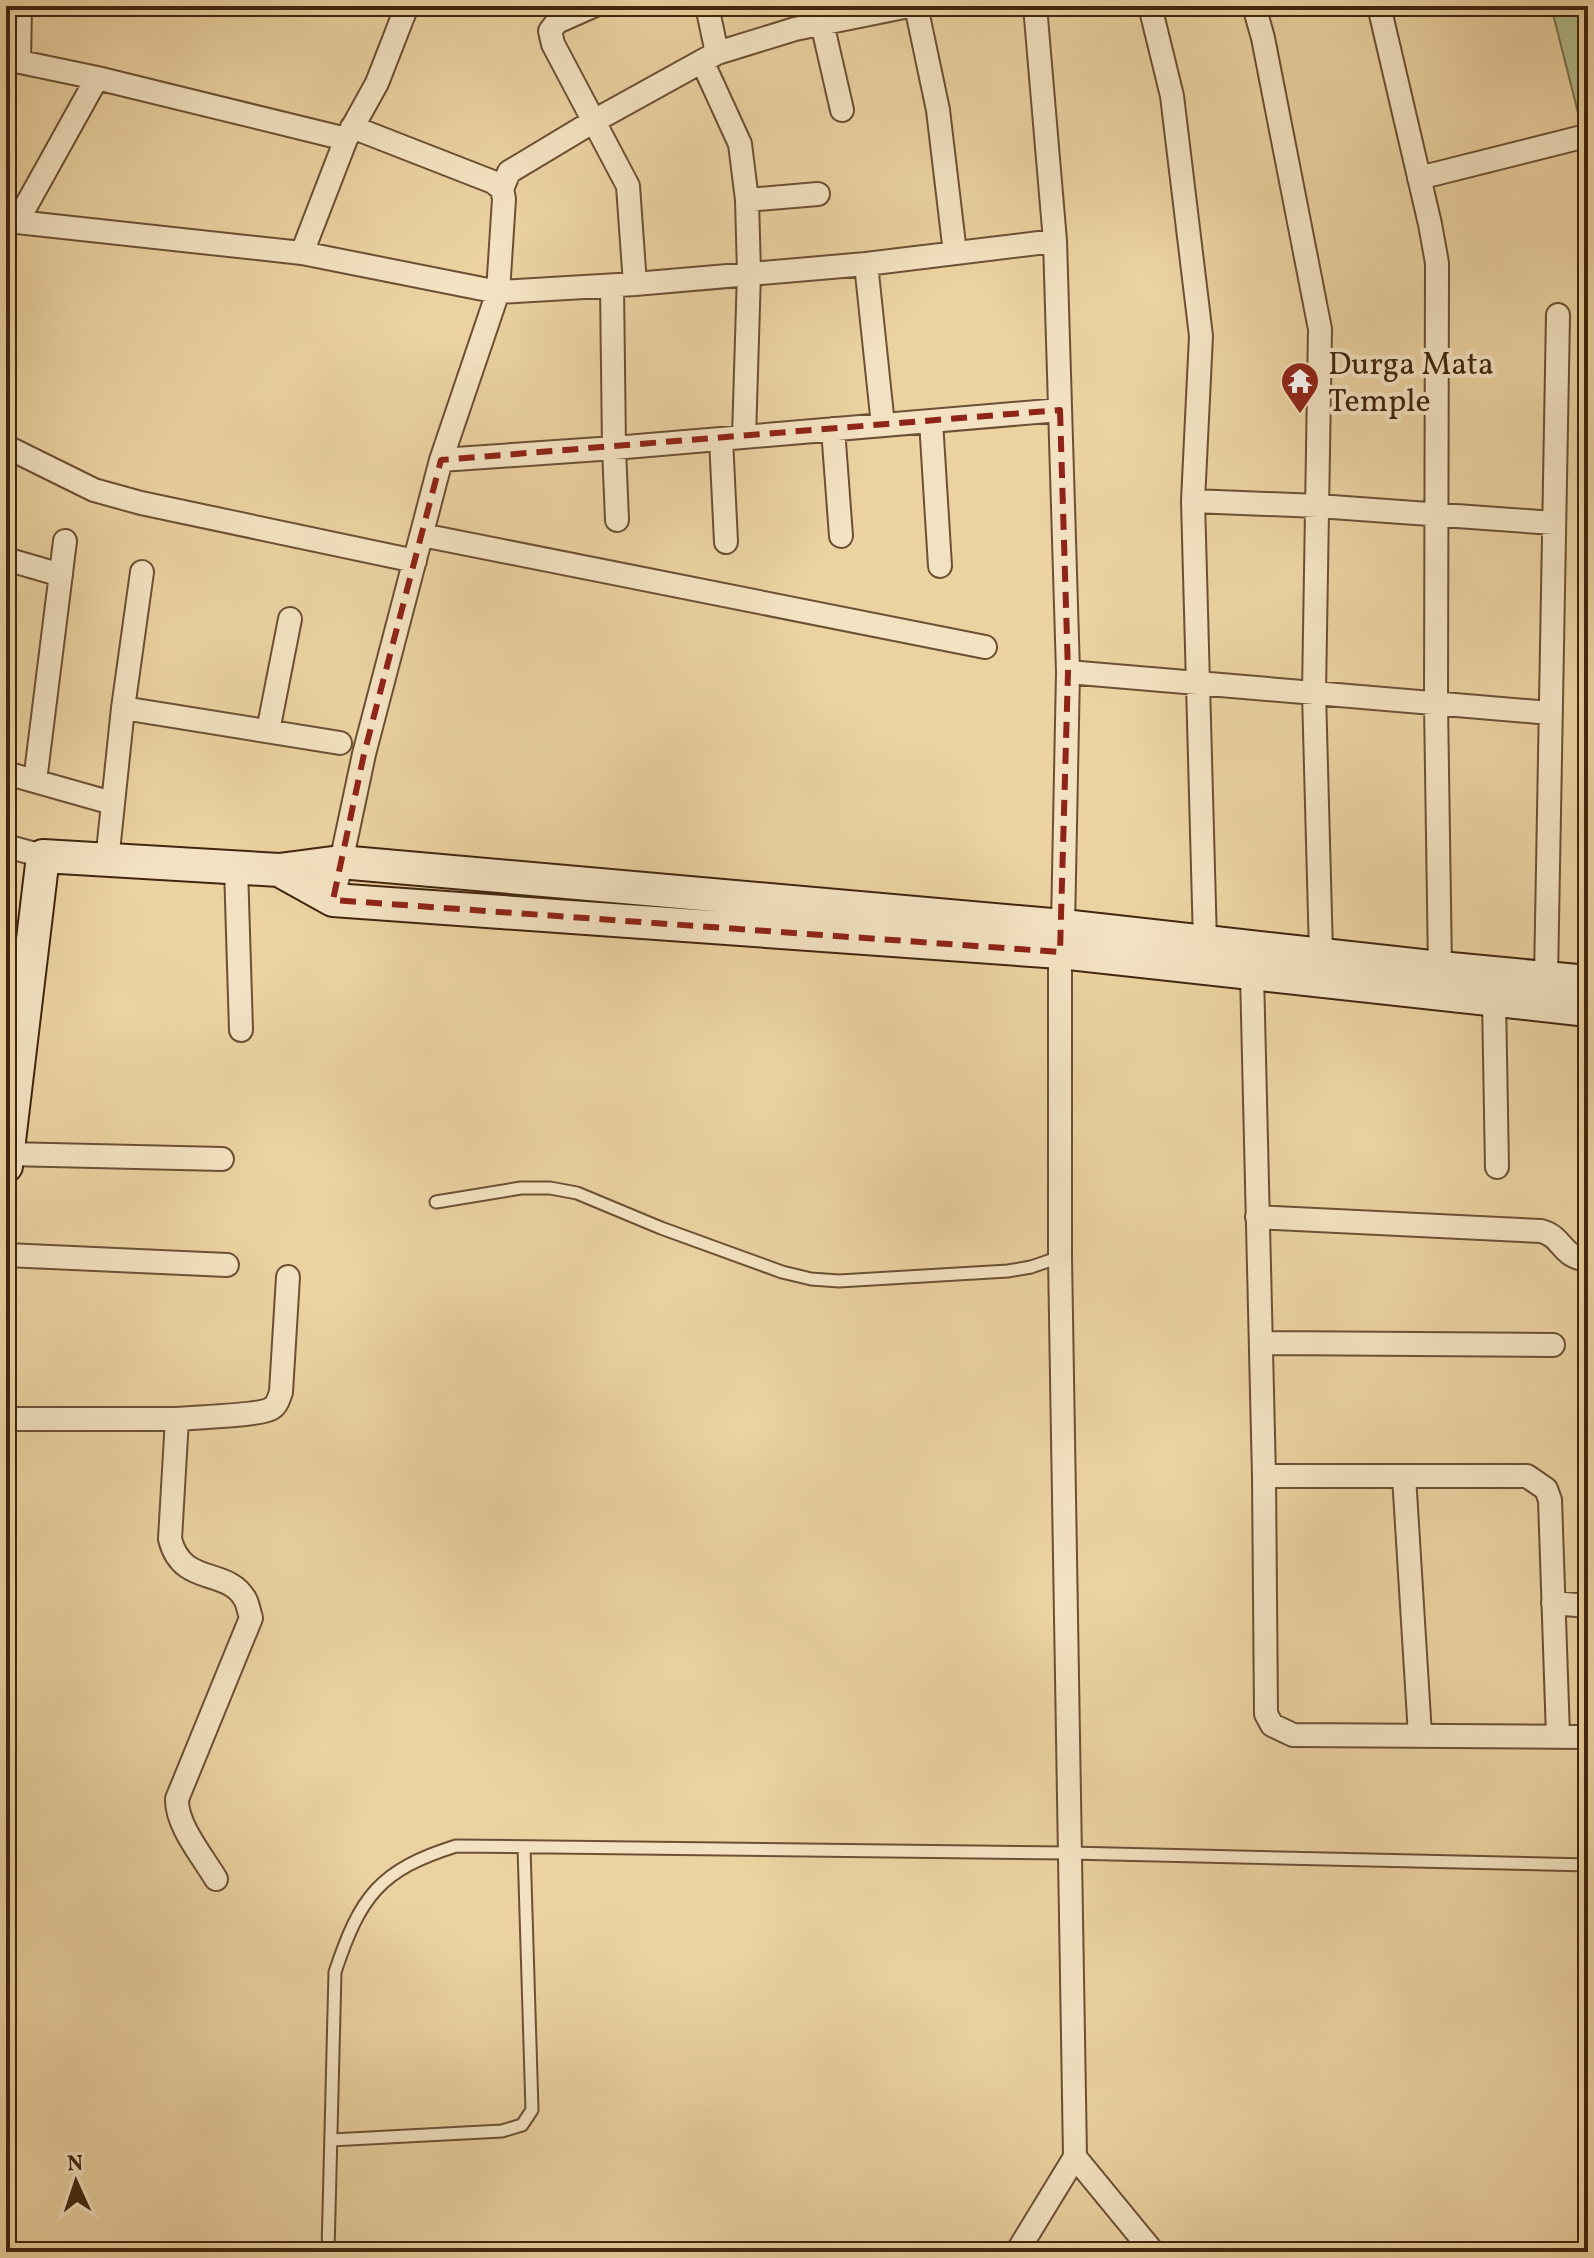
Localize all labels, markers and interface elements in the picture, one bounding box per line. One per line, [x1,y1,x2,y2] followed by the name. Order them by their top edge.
[1328,344,1494,425] place label: Durga Mata Temple
[1279,360,1321,415] temple icon: Durga Mata Temple
[36,2142,116,2222] north arrow
[66,2149,84,2180] text: N

